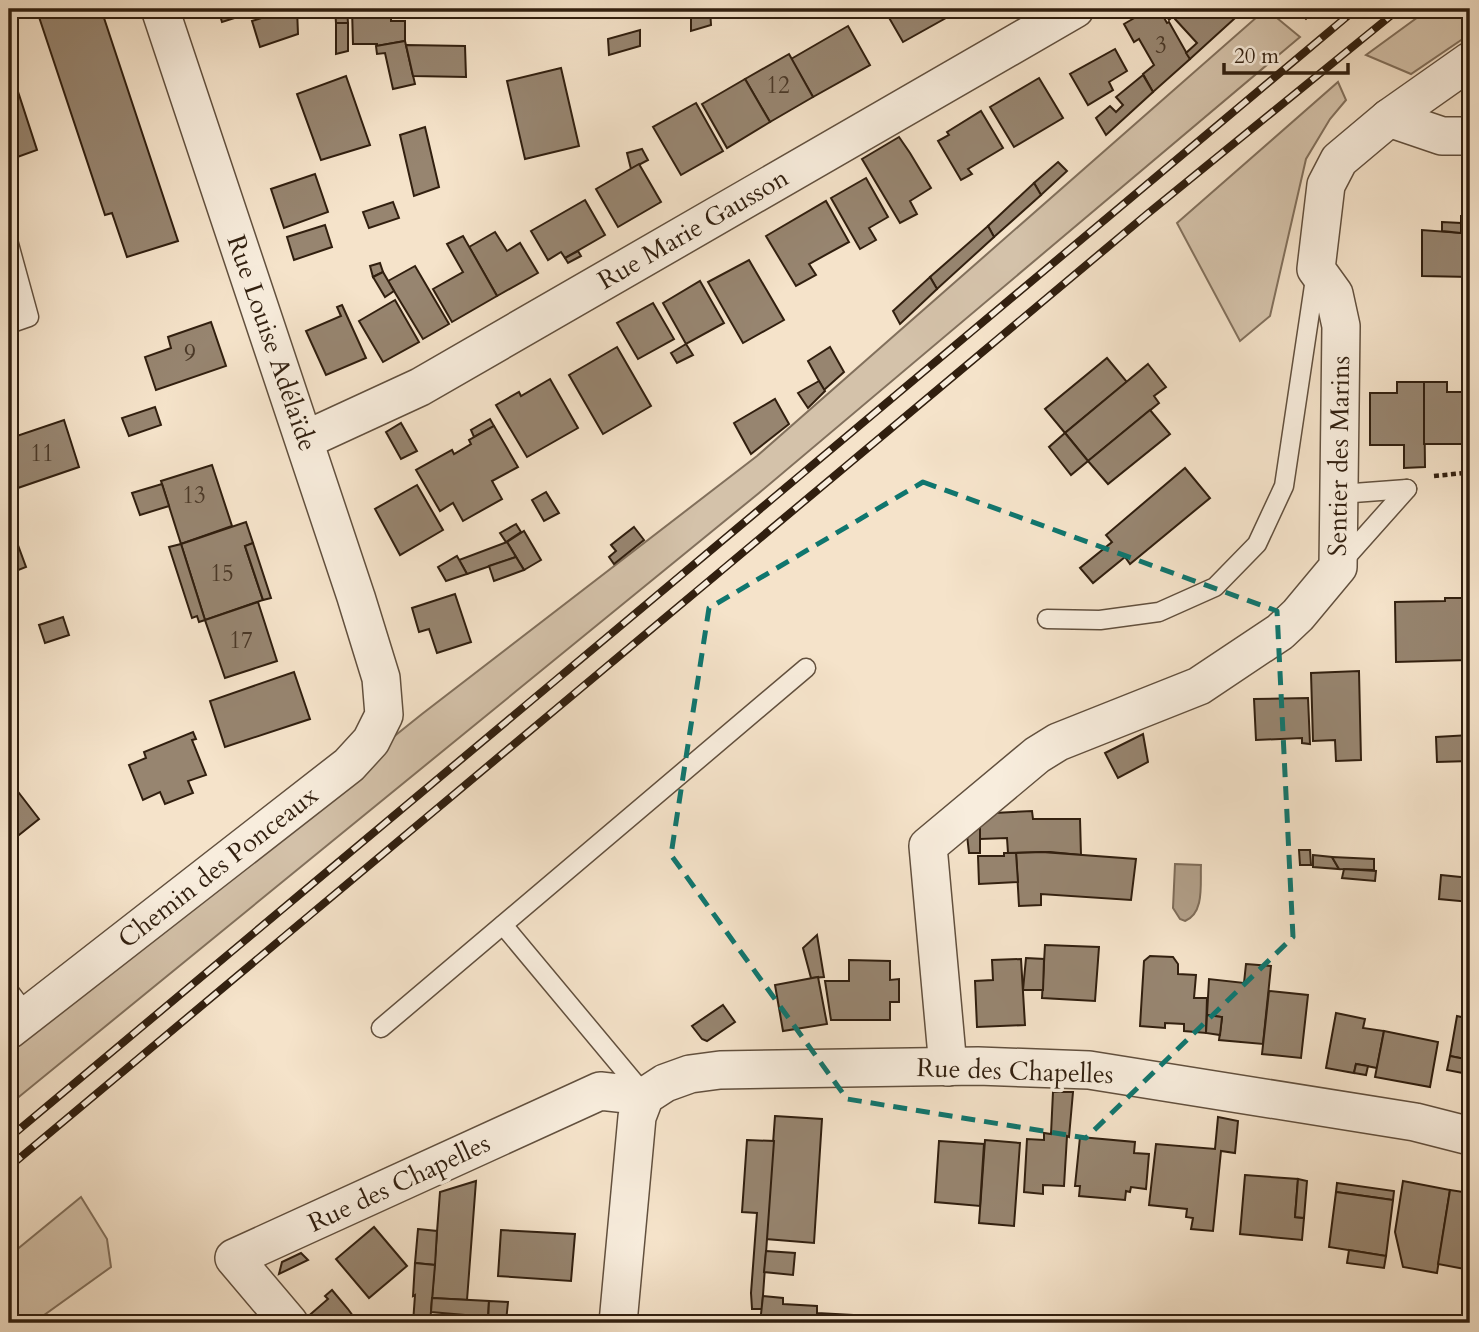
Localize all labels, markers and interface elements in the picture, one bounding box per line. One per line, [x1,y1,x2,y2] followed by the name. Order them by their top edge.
[1155,30,1167,61] house number: 3
[1224,32,1348,76] scale bar
[1234,42,1279,71] text: 20 m
[766,70,790,101] house number: 12
[591,160,795,298] street label: Rue Marie Gausson
[219,230,325,456] street label: Rue Louise Adélaïde
[184,338,196,369] house number: 9
[1320,355,1358,557] street label: Sentier des Marins
[30,438,54,469] house number: 11
[182,480,206,511] house number: 13
[210,558,234,589] house number: 15
[229,625,253,656] house number: 17
[111,778,325,956] street label: Chemin des Ponceaux
[916,1050,1114,1092] street label: Rue des Chapelles
[302,1125,496,1241] street label: Rue des Chapelles

